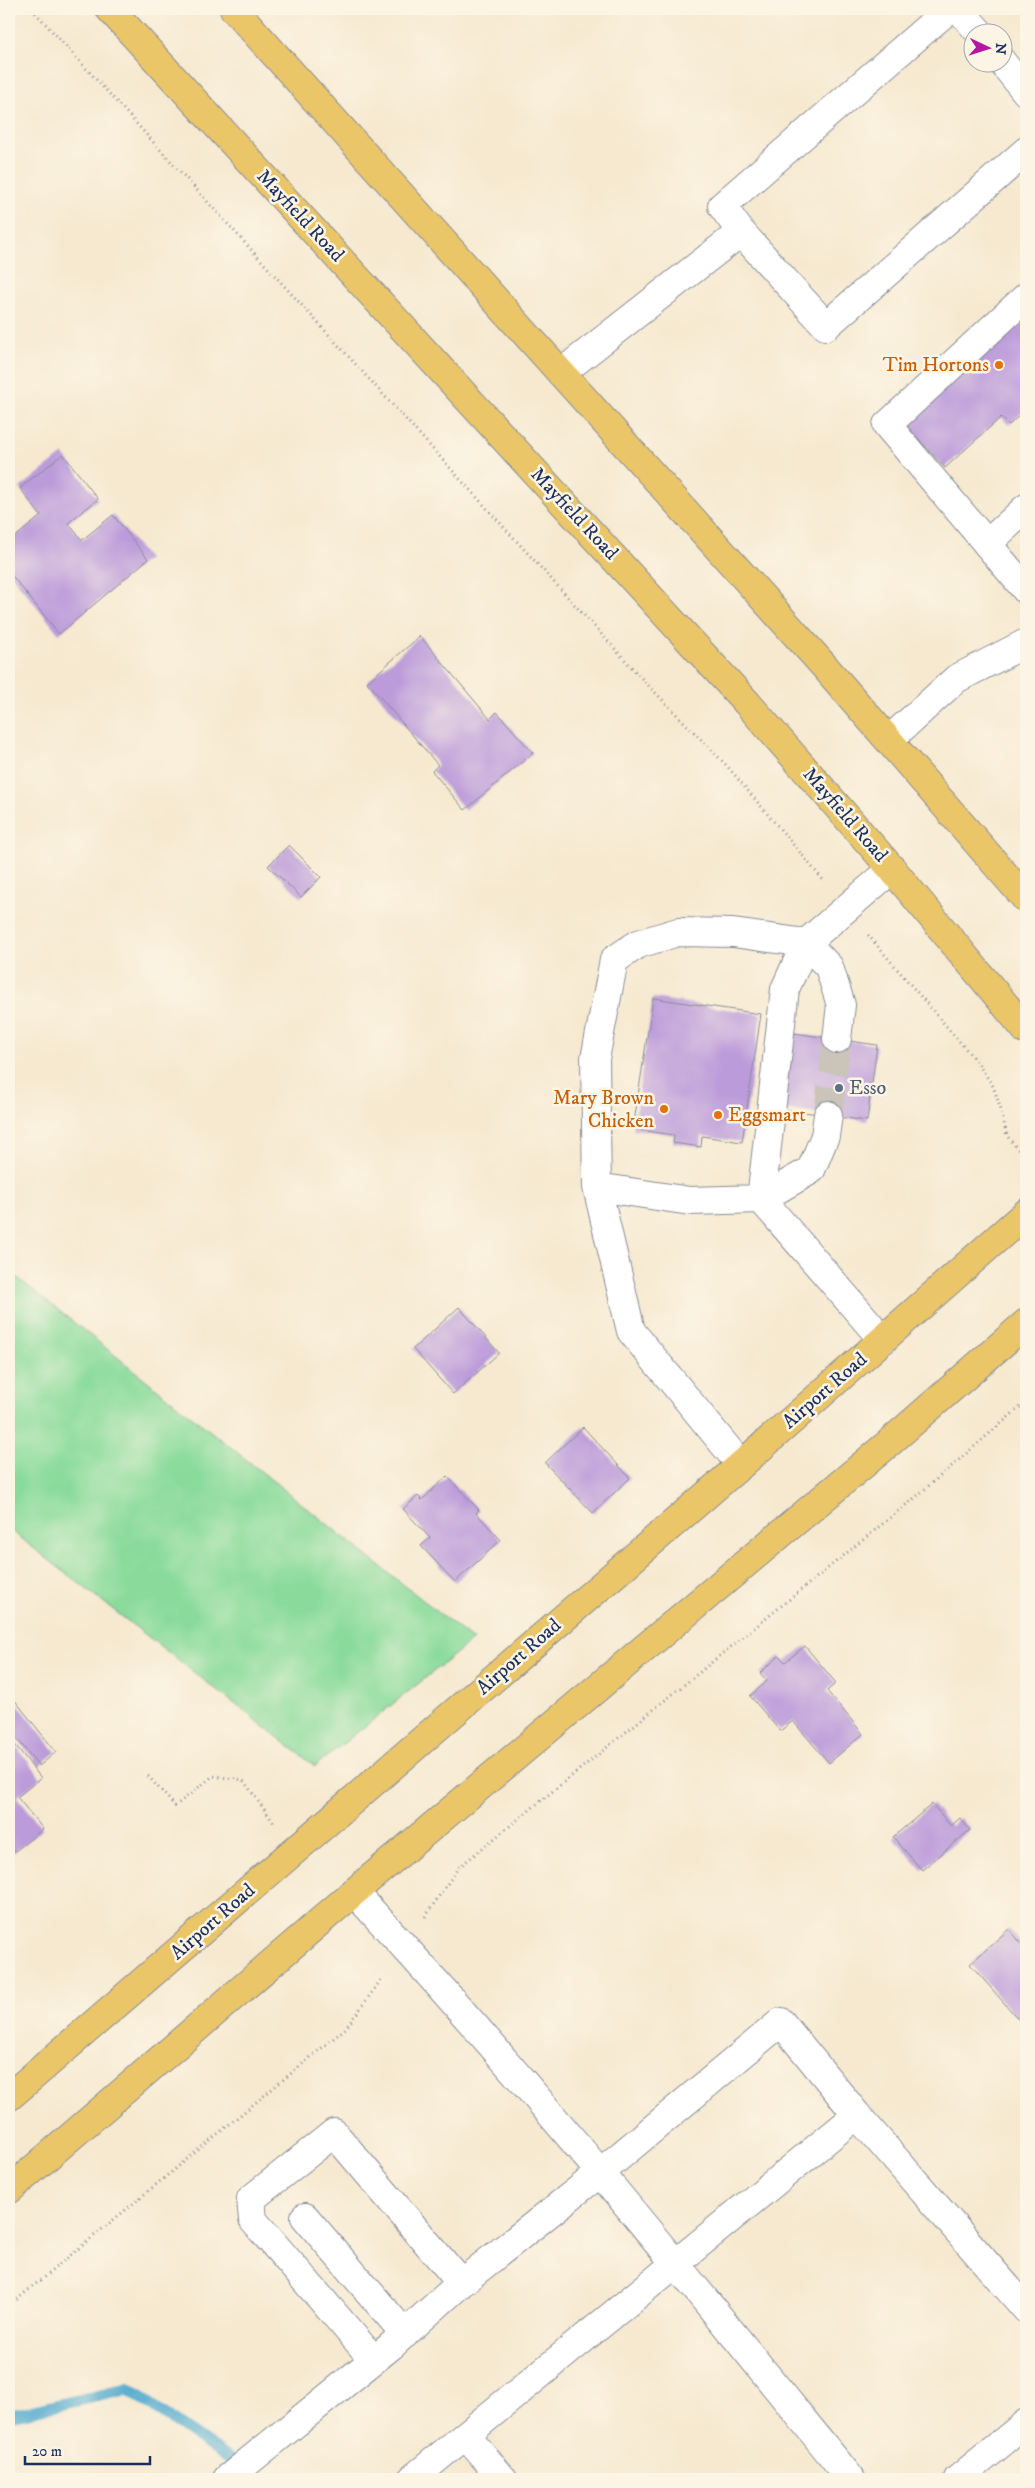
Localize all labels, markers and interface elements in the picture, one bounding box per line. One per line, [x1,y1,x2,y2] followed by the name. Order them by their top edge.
[962,22,1012,72] north arrow
[991,42,1009,56] text: N
[251,165,349,267] street label: Mayfield Road
[883,353,989,378] place label: Tim Hortons
[993,359,1005,371] marker: Tim Hortons
[525,463,623,565] street label: Mayfield Road
[797,762,893,868] street label: Mayfield Road
[849,1076,886,1101] place label: Esso
[833,1082,845,1094] marker: Esso
[553,1086,655,1134] place label: Mary Brown Chicken
[658,1103,670,1115] marker: Mary Brown Chicken
[728,1103,806,1128] place label: Eggsmart
[712,1109,724,1121] marker: Eggsmart
[777,1347,873,1435] street label: Airport Road
[471,1613,567,1701] street label: Airport Road
[165,1878,261,1966] street label: Airport Road
[25,2433,150,2465] scale bar
[32,2442,62,2461] text: 20 m

